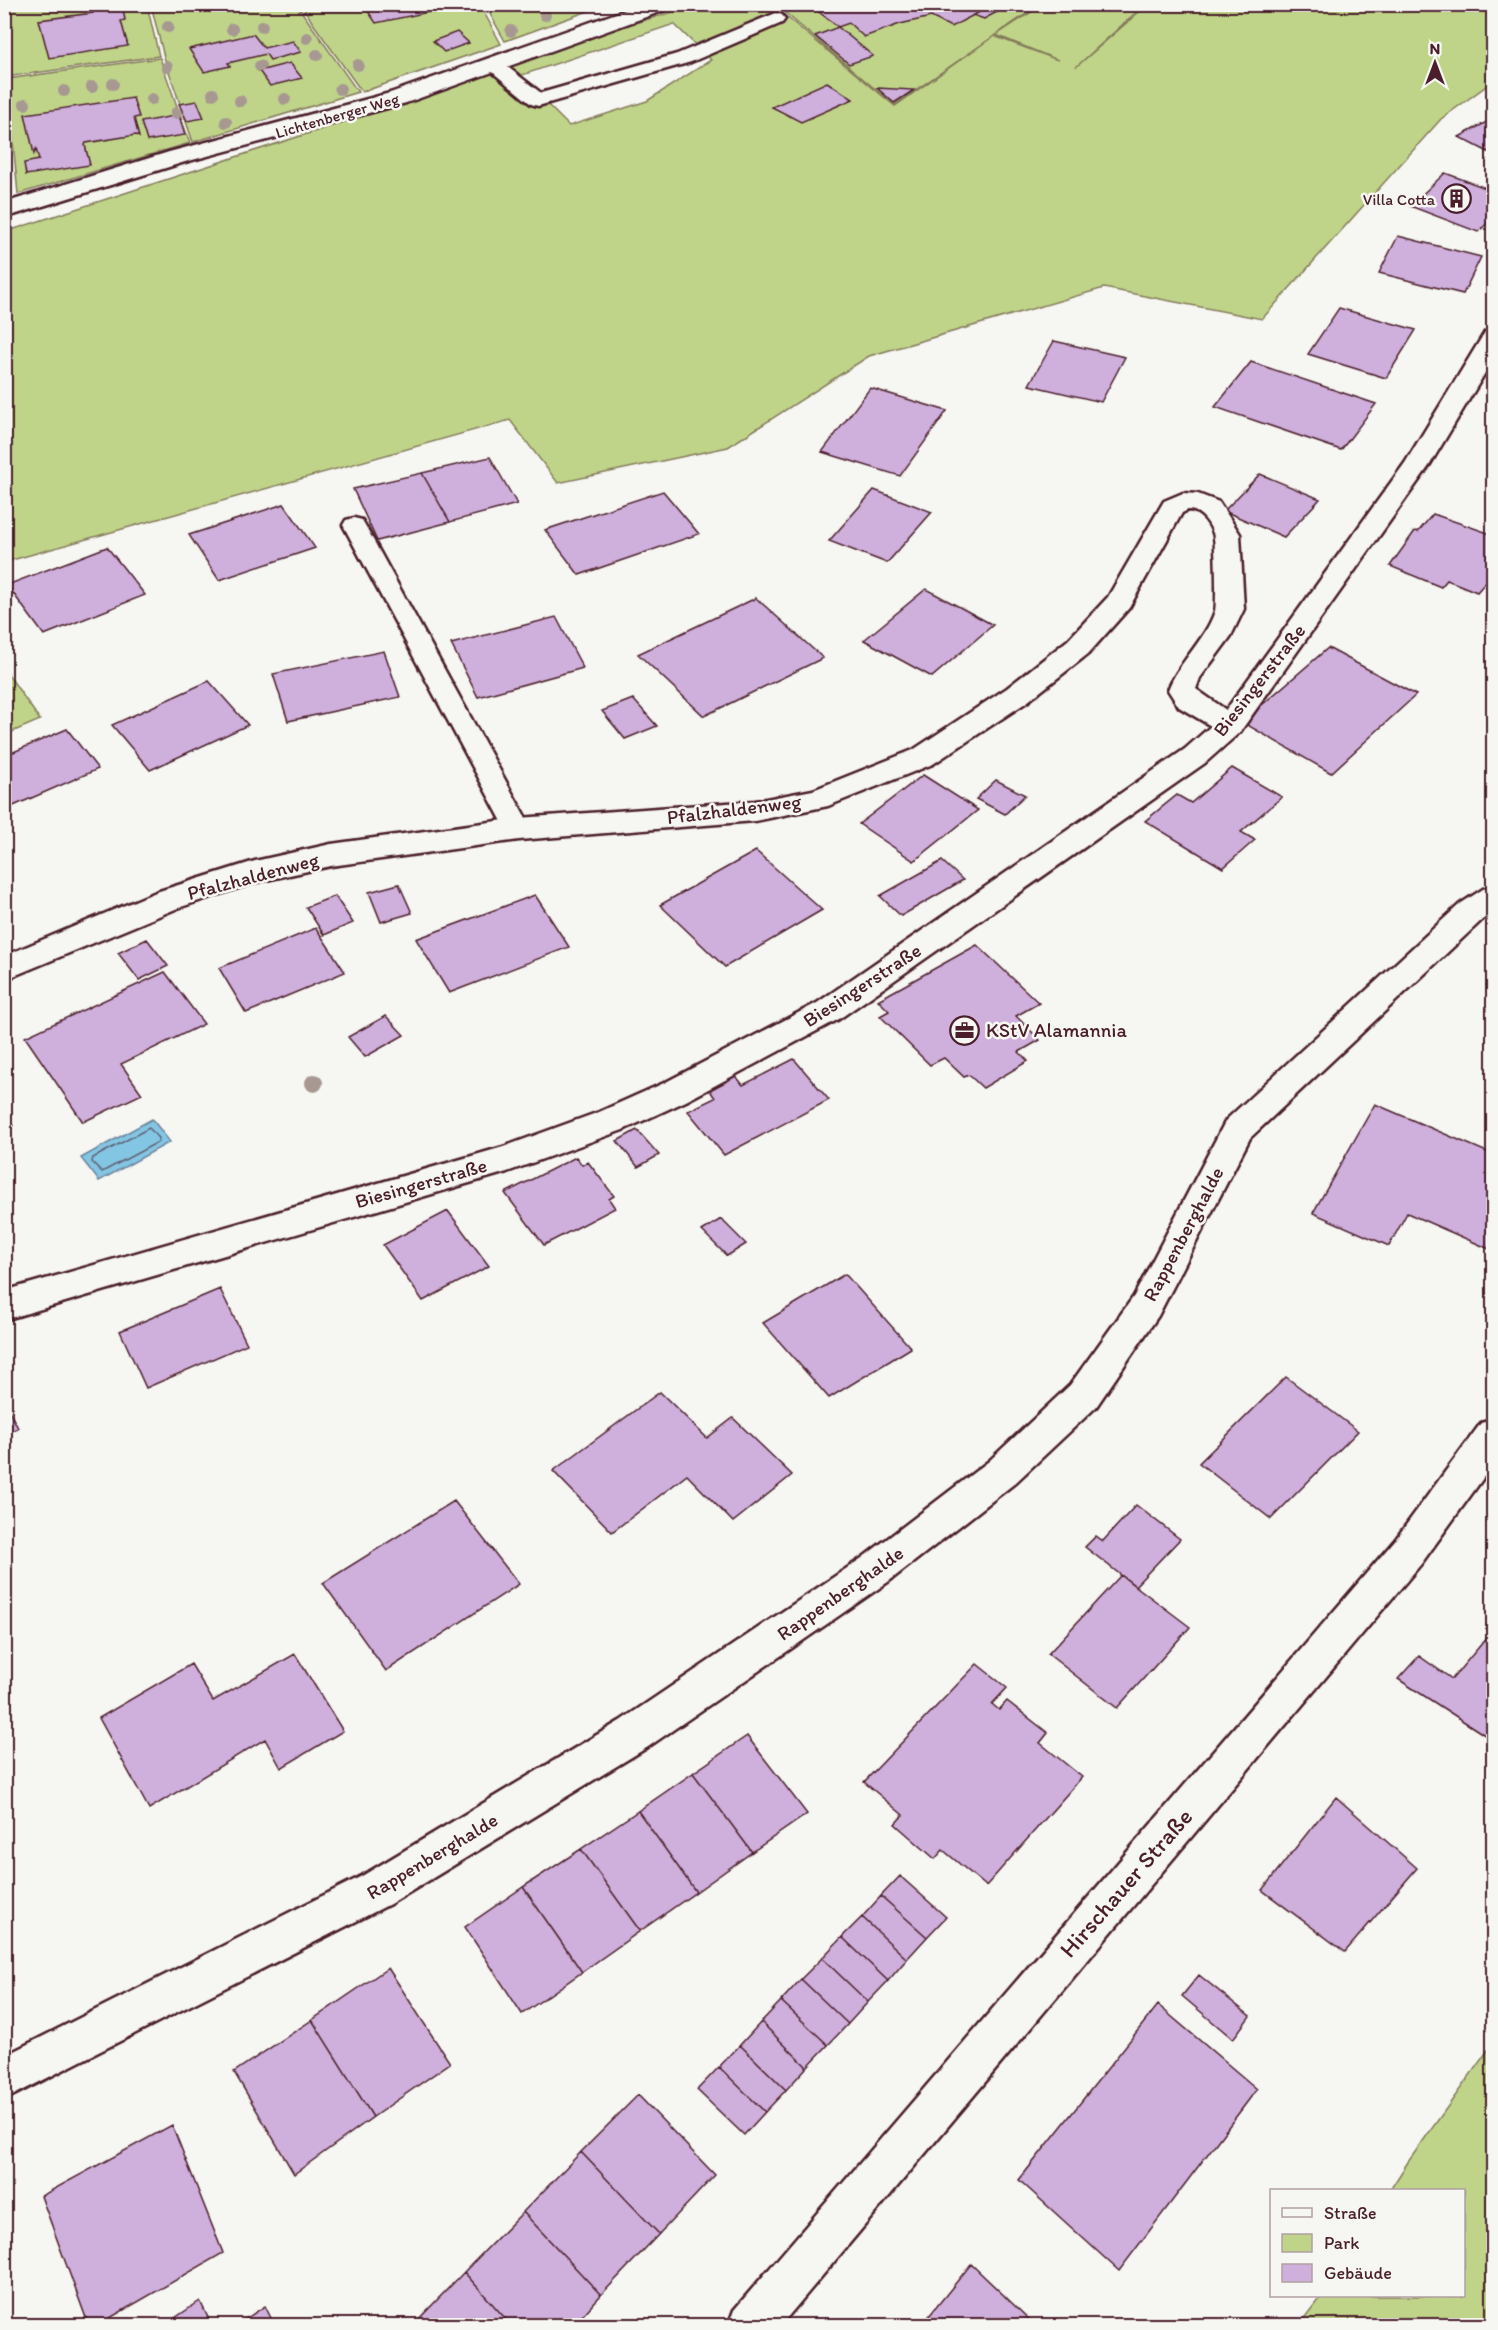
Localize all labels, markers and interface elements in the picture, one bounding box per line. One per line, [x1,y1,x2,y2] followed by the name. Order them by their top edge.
[1405,33,1465,93] north arrow
[1430,39,1440,58] text: N
[273,89,402,142] street label: Lichtenberger Weg
[1440,183,1472,215] building icon: Villa Cotta
[1363,190,1436,209] place label: Villa Cotta
[1208,619,1310,741] street label: Biesingerstraße
[665,789,803,829] street label: Pfalzhaldenweg
[184,847,322,905] street label: Pfalzhaldenweg
[798,938,926,1032] street label: Biesingerstraße
[949,1014,981,1046] office icon: KStV Alamannia
[986,1018,1127,1042] place label: KStV Alamannia
[352,1153,490,1213] street label: Biesingerstraße
[1137,1163,1229,1305] street label: Rappenberghalde
[772,1540,908,1646] street label: Rappenberghalde
[1053,1802,1198,1963] street label: Hirschauer Straße
[362,1807,502,1905] street label: Rappenberghalde
[1270,2189,1465,2297] legend
[1324,2202,1377,2224] text: Straße
[1324,2232,1359,2254] text: Park
[1324,2262,1392,2284] text: Gebäude

